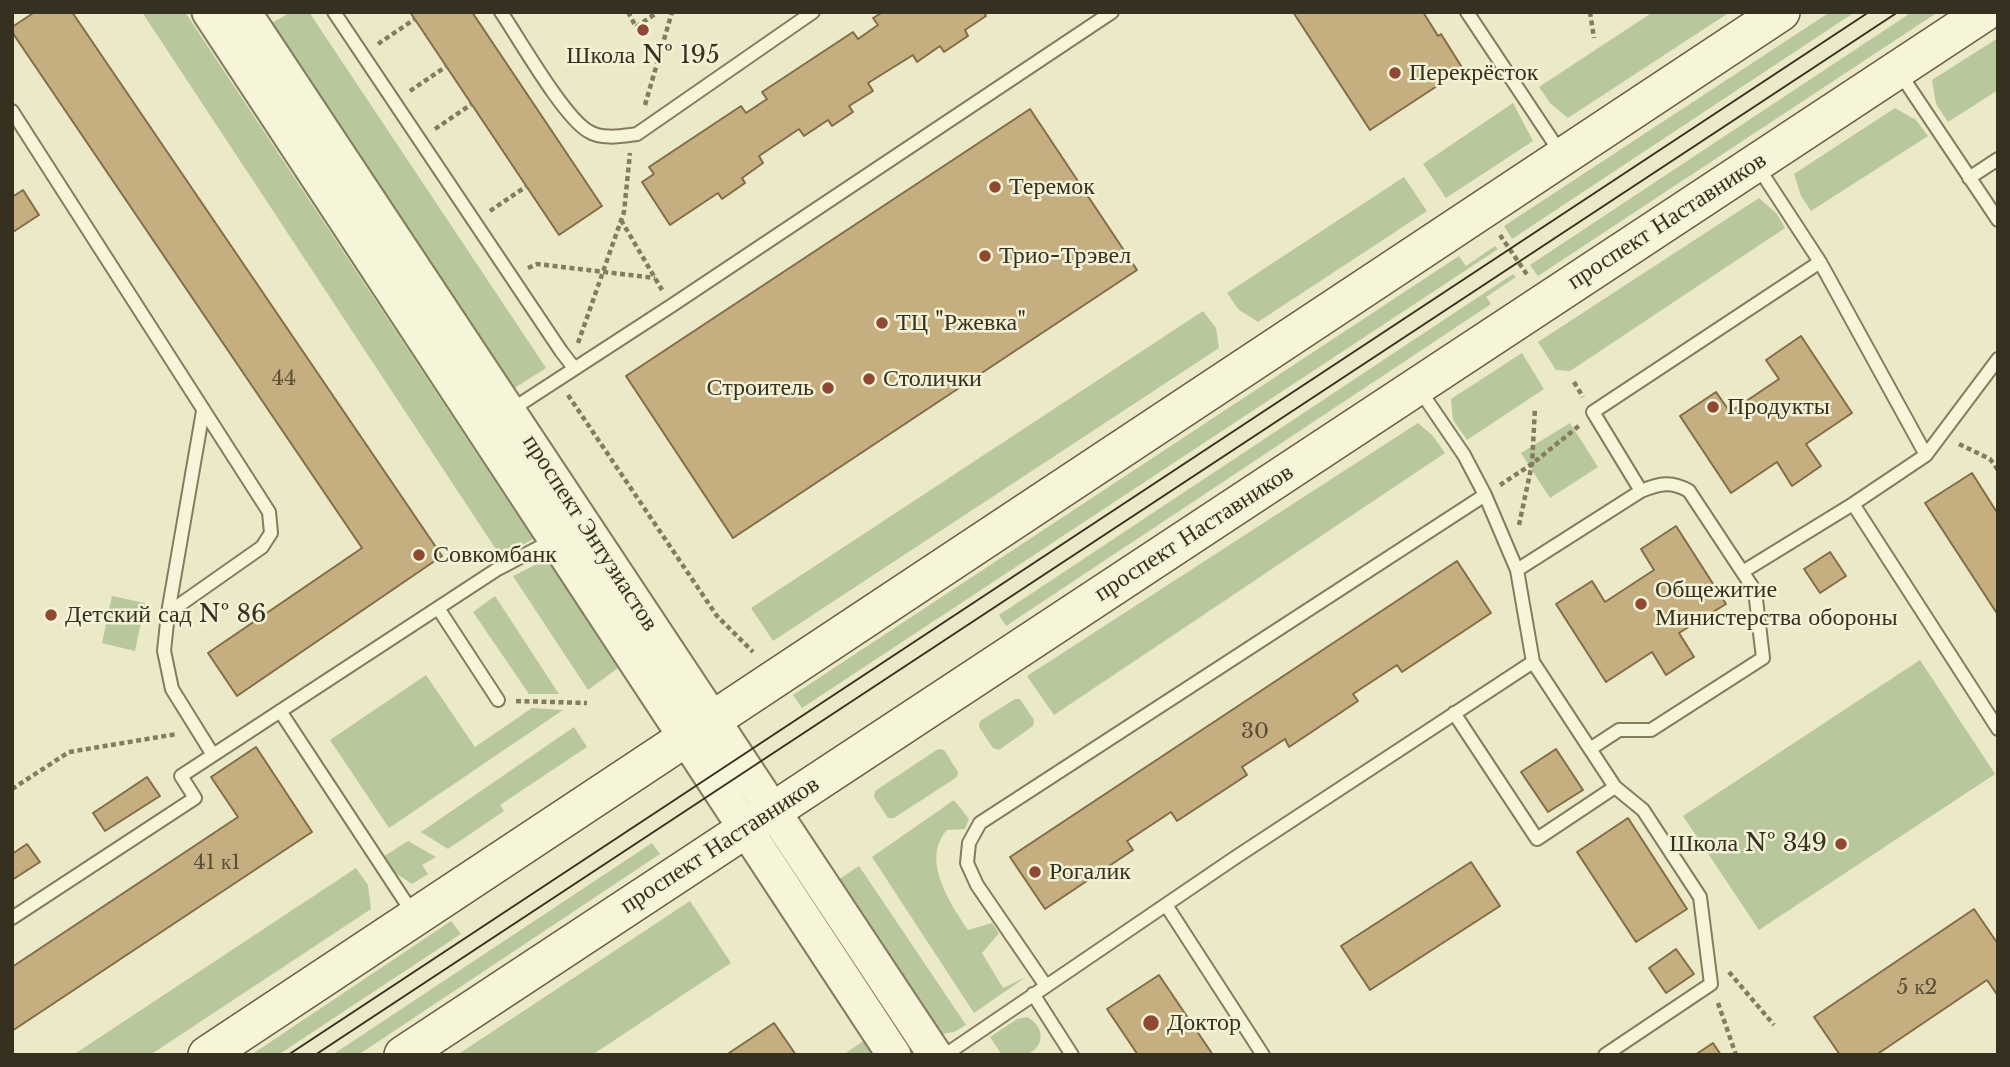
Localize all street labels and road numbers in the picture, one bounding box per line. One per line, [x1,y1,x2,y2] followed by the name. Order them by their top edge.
[1562,146,1772,296] street label: проспект Наставников
[516,429,664,637] street label: проспект Энтузиастов
[1089,458,1299,608] street label: проспект Наставников
[615,770,825,920] street label: проспект Наставников

